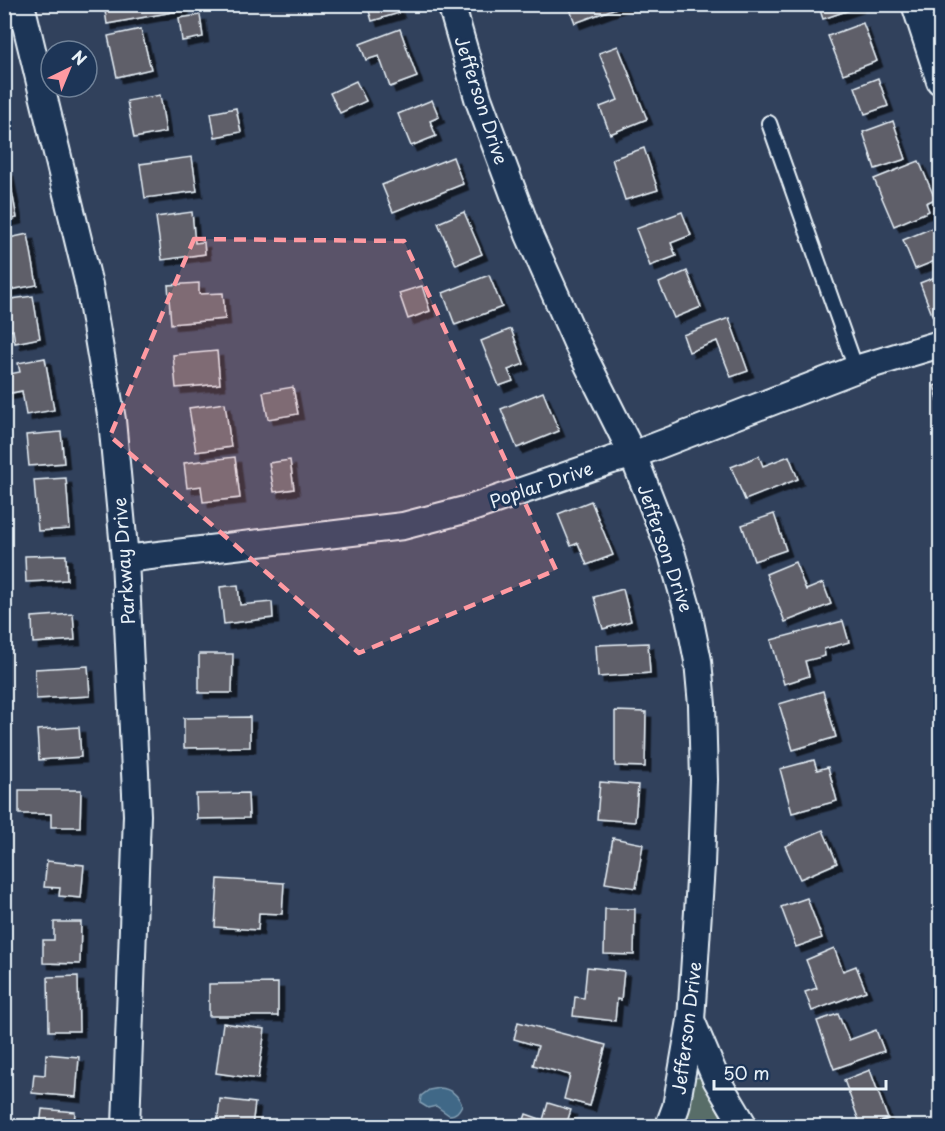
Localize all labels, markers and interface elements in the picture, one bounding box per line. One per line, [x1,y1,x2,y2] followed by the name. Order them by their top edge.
[449,32,515,168] street label: Jefferson Drive
[39,39,99,99] north arrow
[67,44,93,70] text: N
[486,454,597,514] street label: Poplar Drive
[631,480,701,616] street label: Jefferson Drive
[105,497,141,625] street label: Parkway Drive
[664,960,708,1096] street label: Jefferson Drive
[714,1053,886,1091] scale bar
[723,1059,770,1086] text: 50 m

